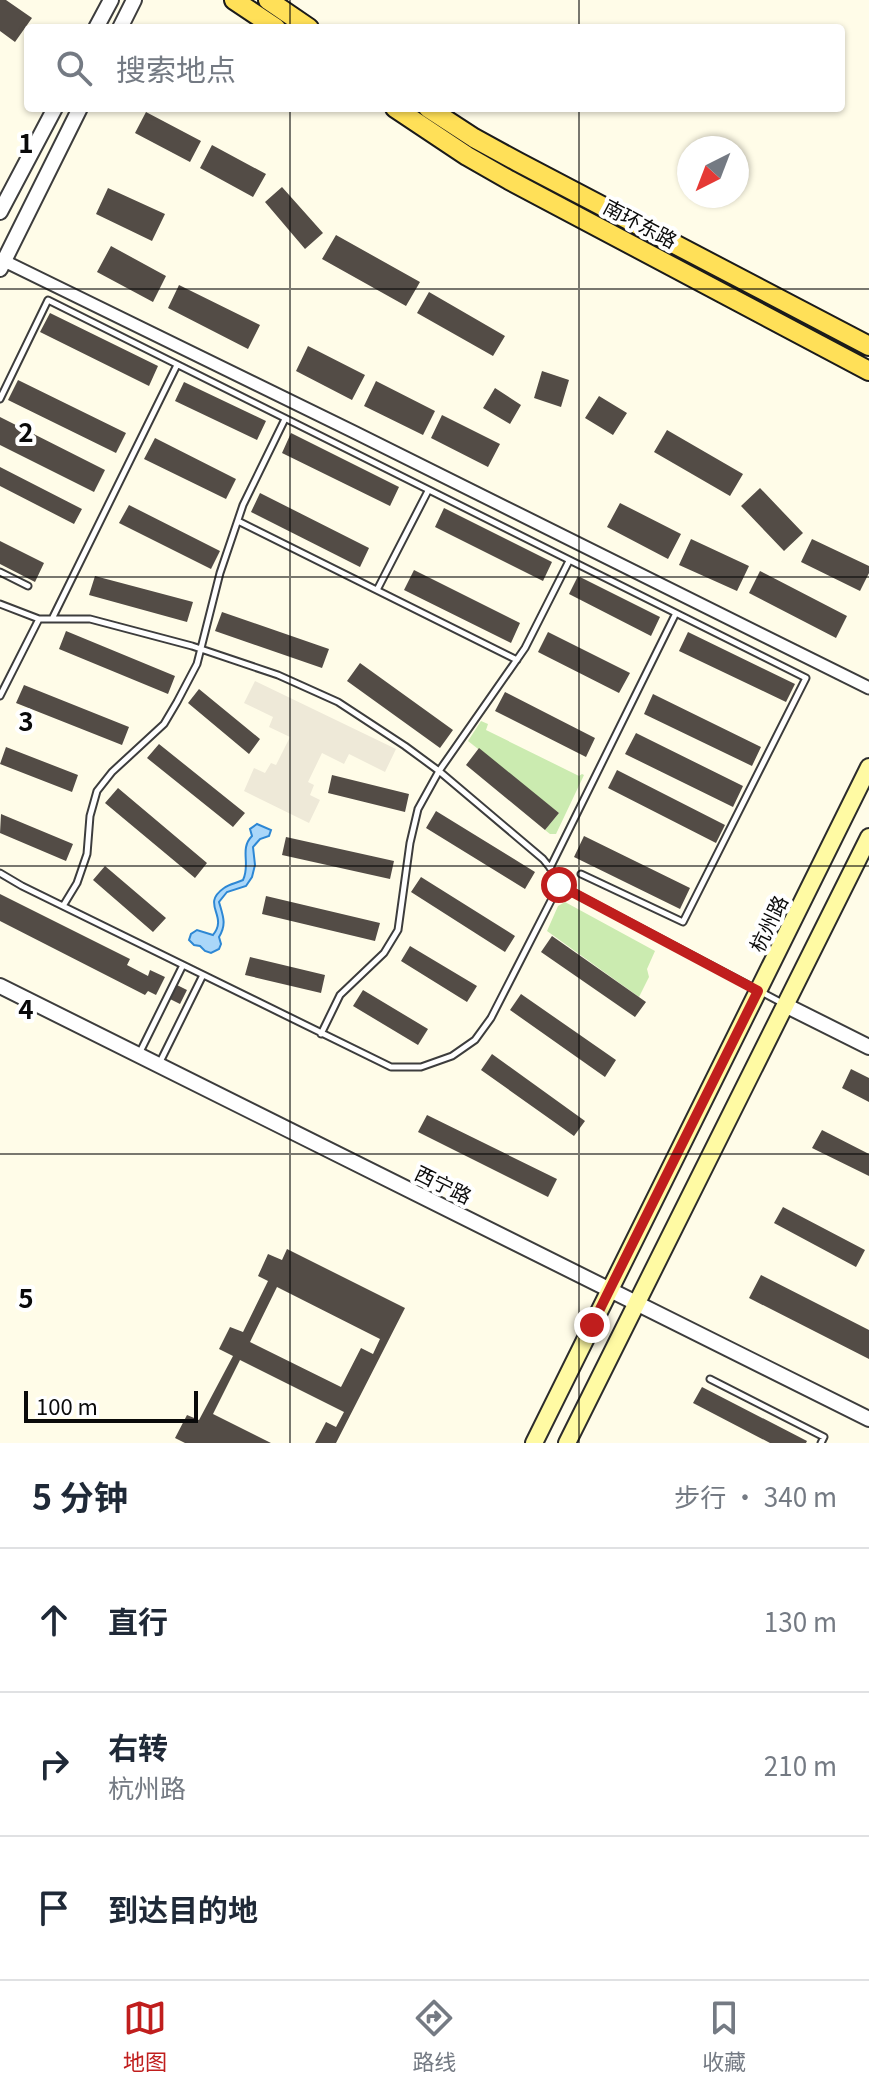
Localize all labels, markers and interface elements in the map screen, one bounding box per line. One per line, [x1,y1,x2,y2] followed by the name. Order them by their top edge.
[24,24,845,112] search box
[52,46,96,90] icon: search
[116,46,236,90] text: 搜索地点
[18,123,34,160] text: 1
[677,136,749,208] north arrow
[599,191,683,254] street label: 南环东路
[18,412,34,449] text: 2
[18,701,34,738] text: 3
[541,867,577,903] route start
[741,890,794,957] street label: 杭州路
[18,989,34,1026] text: 4
[410,1157,477,1210] street label: 西宁路
[18,1278,34,1315] text: 5
[574,1307,610,1343] route end
[24,1387,198,1423] scale bar
[36,1389,98,1421] text: 100 m
[32,1471,128,1520] text: 5 分钟
[674,1477,837,1514] text: 步行 · 340 m
[32,1598,76,1642] icon: ahead
[108,1598,168,1642] text: 直行
[764,1602,837,1639] text: 130 m
[108,1724,168,1768] text: 右转
[32,1742,76,1786] icon: right
[764,1746,837,1783] text: 210 m
[108,1768,186,1805] text: 杭州路
[32,1886,76,1930] icon: arrive
[108,1886,258,1930] text: 到达目的地
[123,1996,167,2076] tab: 地图
[412,1996,456,2076] tab: 路线
[702,1996,746,2076] tab: 收藏

